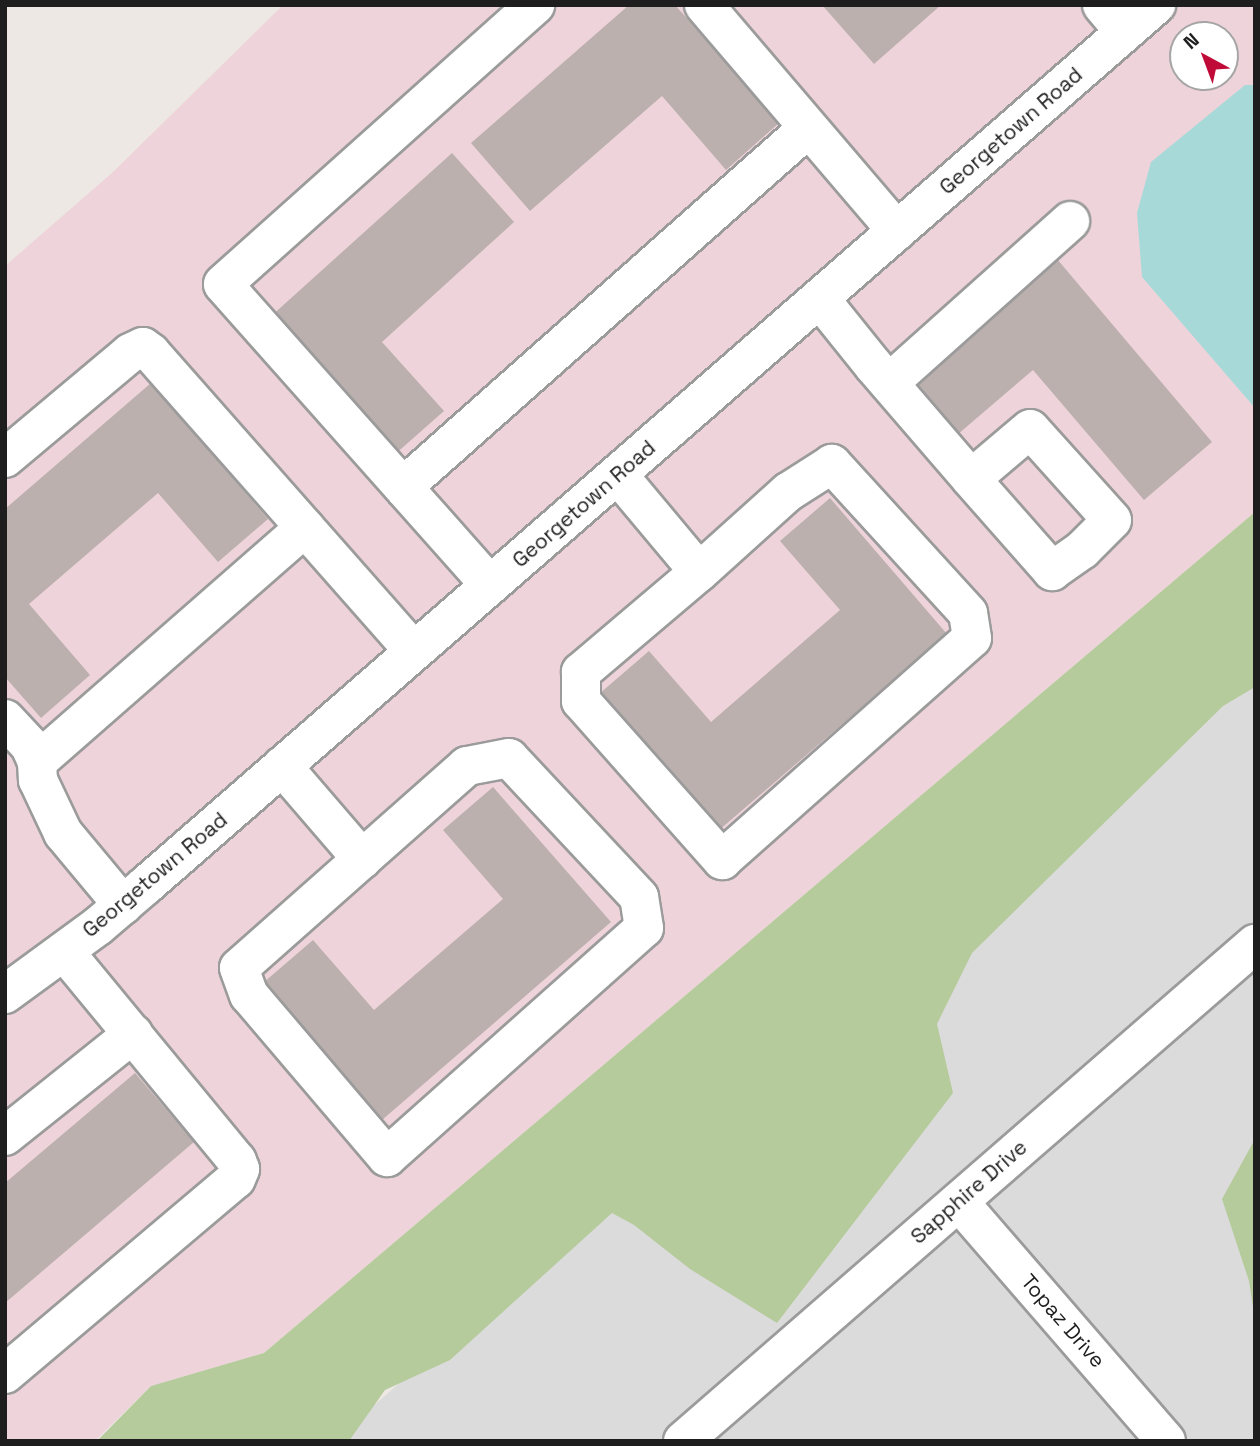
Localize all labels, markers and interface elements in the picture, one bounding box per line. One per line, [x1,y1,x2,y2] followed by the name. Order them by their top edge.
[1169,21,1239,91] north arrow
[1178,28,1204,55] text: N
[934,62,1088,200] street label: Georgetown Road
[507,435,661,573] street label: Georgetown Road
[78,807,232,943] street label: Georgetown Road
[906,1135,1032,1249] street label: Sapphire Drive
[1016,1269,1110,1373] street label: Topaz Drive

